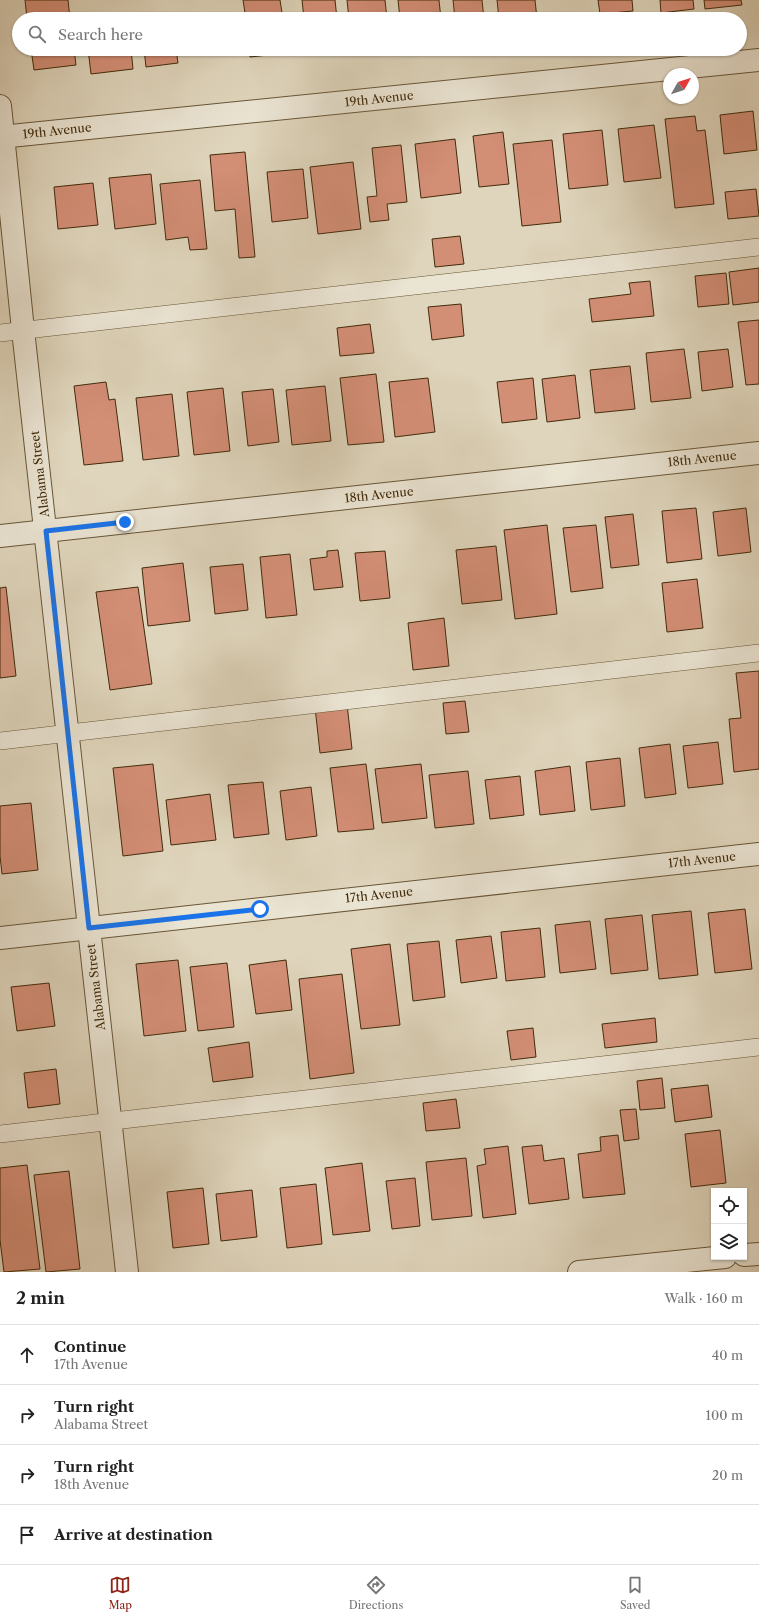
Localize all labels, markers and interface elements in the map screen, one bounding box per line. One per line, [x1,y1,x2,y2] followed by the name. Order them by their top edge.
[12,12,747,56] search box
[26,23,48,45] icon: search
[58,25,143,44] text: Search here
[663,68,699,104] north arrow
[344,87,414,110] street label: 19th Avenue
[22,119,92,142] street label: 19th Avenue
[27,429,52,519] street label: Alabama Street
[667,447,737,470] street label: 18th Avenue
[344,483,414,506] street label: 18th Avenue
[116,513,134,531] route end
[667,848,737,871] street label: 17th Avenue
[344,883,414,906] street label: 17th Avenue
[251,900,269,918] route start
[83,942,108,1032] street label: Alabama Street
[711,1188,747,1260] map controls
[711,1188,747,1224] button: locate
[711,1224,747,1260] button: layers
[16,1288,65,1308] text: 2 min
[664,1290,743,1306] text: Walk · 160 m
[54,1337,126,1356] text: Continue
[16,1344,38,1366] icon: ahead
[712,1347,743,1363] text: 40 m
[54,1356,128,1372] text: 17th Avenue
[54,1397,134,1416] text: Turn right
[16,1404,38,1426] icon: right
[705,1407,743,1423] text: 100 m
[54,1416,148,1432] text: Alabama Street
[54,1457,134,1476] text: Turn right
[16,1464,38,1486] icon: right
[712,1467,743,1483] text: 20 m
[54,1476,129,1492] text: 18th Avenue
[16,1524,38,1546] icon: arrive
[54,1525,213,1544] text: Arrive at destination
[108,1574,132,1612] tab: Map
[349,1574,403,1612] tab: Directions
[620,1574,651,1612] tab: Saved

